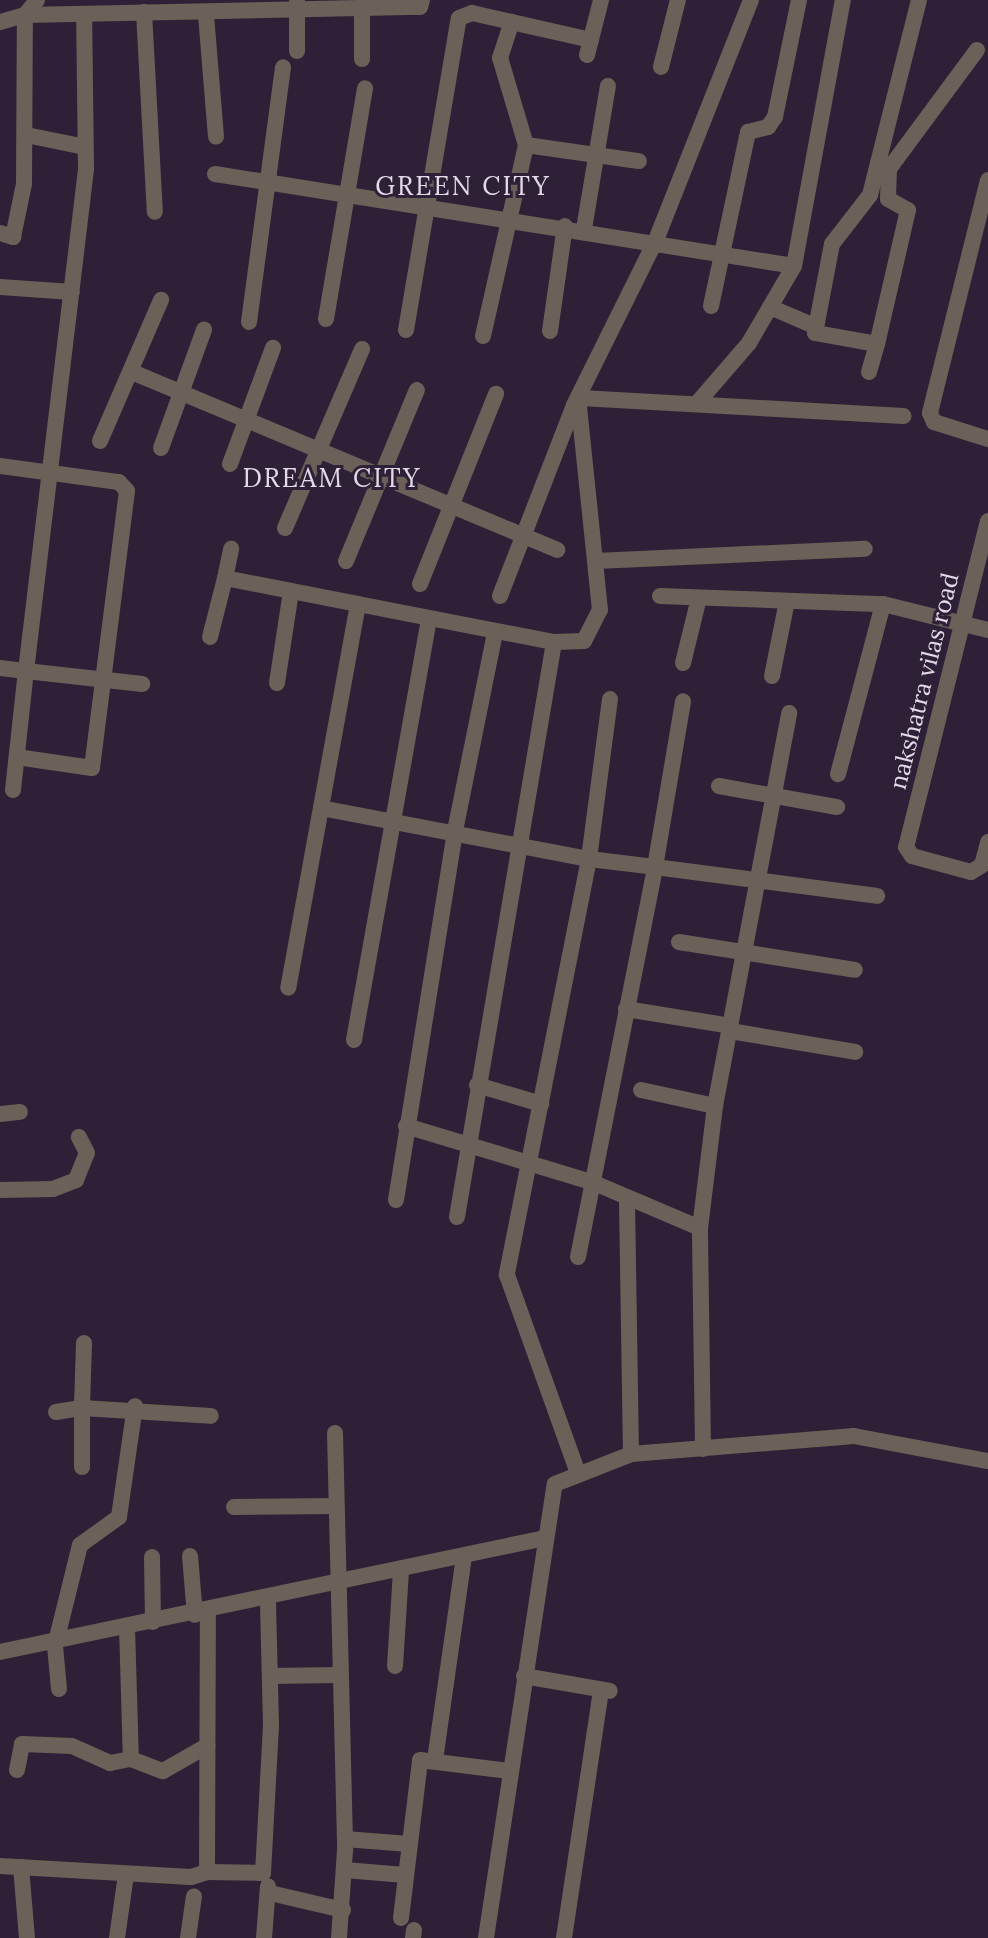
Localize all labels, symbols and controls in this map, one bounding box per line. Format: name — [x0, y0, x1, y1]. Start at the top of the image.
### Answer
district label: GREEN CITY — [375, 170, 551, 202]
district label: DREAM CITY — [242, 462, 422, 494]
street label: nakshatra vilas road — [883, 570, 965, 792]

